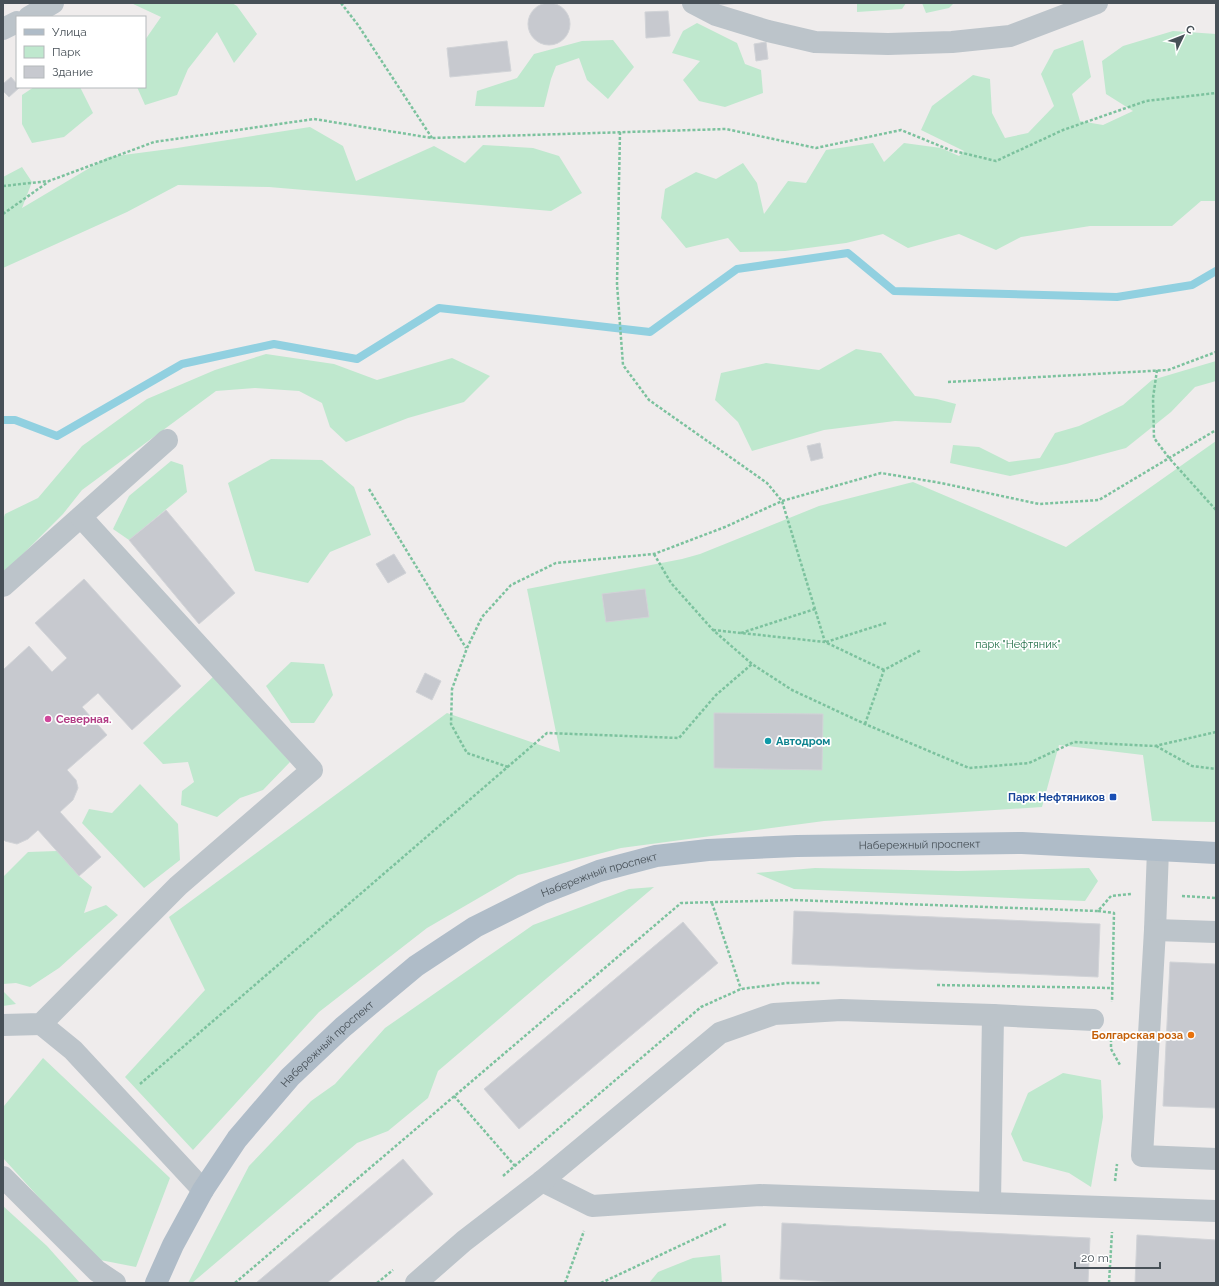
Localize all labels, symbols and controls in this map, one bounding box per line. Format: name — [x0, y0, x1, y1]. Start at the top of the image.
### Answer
legend — [16, 16, 146, 88]
north arrow — [1163, 16, 1203, 56]
text: С — [1183, 22, 1198, 37]
text: Улица — [52, 25, 87, 39]
text: Парк — [52, 45, 81, 59]
text: Здание — [52, 65, 93, 79]
park label: парк "Нефтяник" — [975, 638, 1061, 651]
place label: Северная. — [56, 713, 112, 726]
marker: Северная. — [43, 714, 53, 724]
place label: Автодром — [776, 735, 830, 748]
marker: Автодром — [763, 736, 773, 746]
place label: Парк Нефтяников — [1008, 791, 1105, 804]
marker: Парк Нефтяников — [1108, 792, 1118, 802]
street label: Набережный проспект — [859, 837, 981, 852]
street label: Набережный проспект — [539, 849, 659, 900]
street label: Набережный проспект — [278, 997, 377, 1090]
place label: Болгарская роза — [1092, 1029, 1183, 1042]
marker: Болгарская роза — [1186, 1030, 1196, 1040]
scale bar — [1075, 1244, 1160, 1270]
text: 20 m — [1081, 1251, 1109, 1265]

